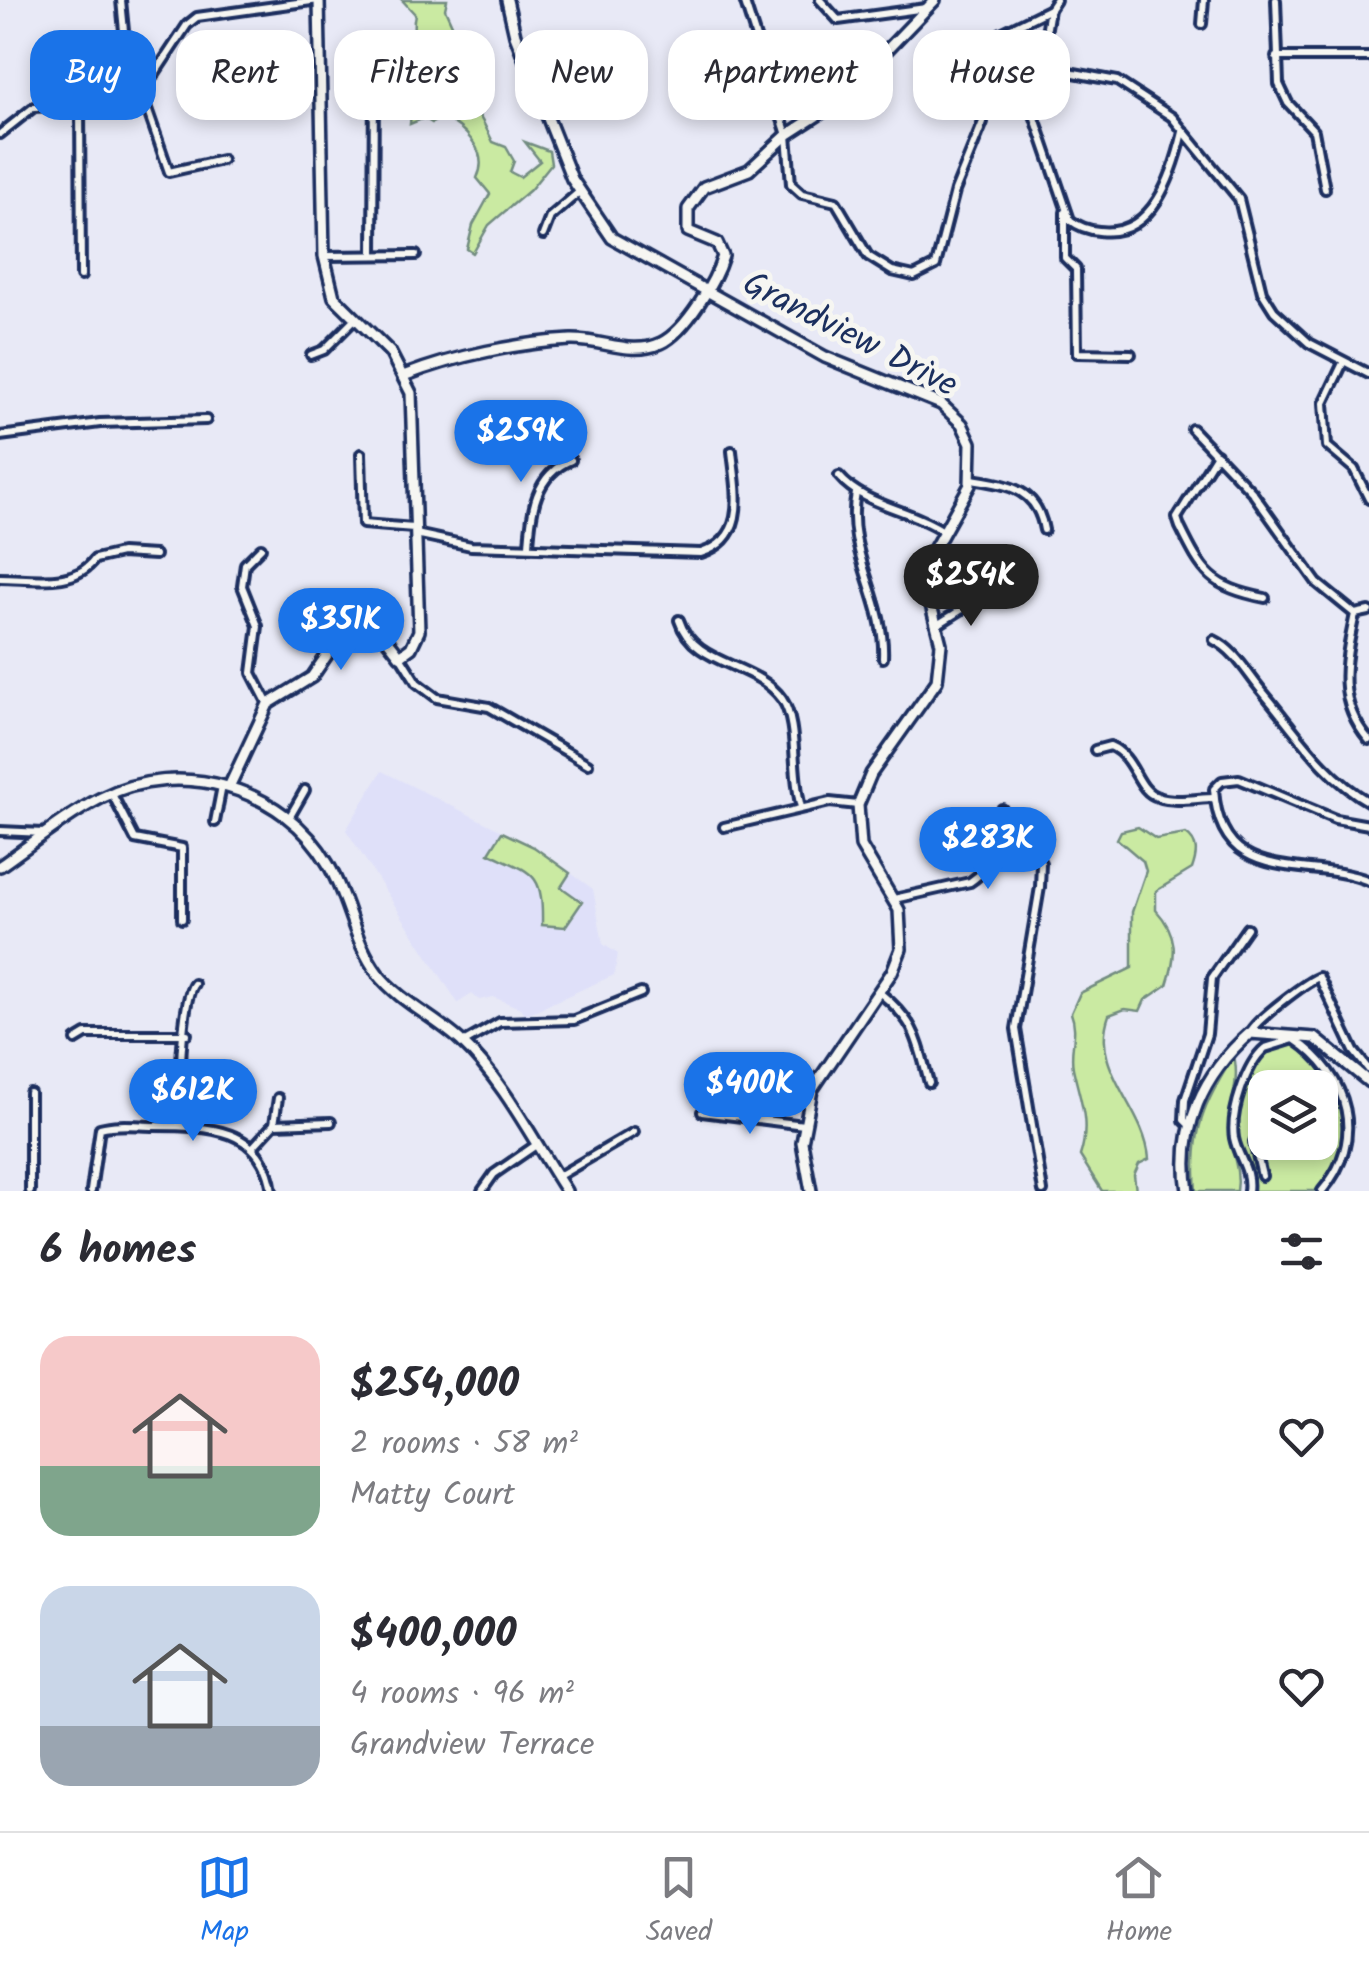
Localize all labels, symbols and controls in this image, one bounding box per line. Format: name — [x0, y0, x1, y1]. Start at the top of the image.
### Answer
chip: Buy — [30, 30, 156, 120]
chip: Rent — [176, 30, 314, 120]
chip: Filters — [334, 30, 495, 120]
chip: New — [515, 30, 648, 120]
chip: Apartment — [668, 30, 893, 120]
chip: House — [913, 30, 1070, 120]
street label: Grandview Drive — [732, 257, 967, 414]
pin: $259K — [451, 400, 591, 485]
text: $259K — [476, 407, 566, 458]
pin: $254K — [901, 544, 1041, 629]
text: $254K — [926, 551, 1016, 602]
pin: $351K — [271, 588, 411, 673]
text: $351K — [300, 595, 382, 646]
pin: $283K — [918, 807, 1058, 892]
text: $283K — [941, 814, 1035, 865]
pin: $400K — [680, 1052, 820, 1137]
pin: $612K — [123, 1059, 263, 1144]
text: $400K — [706, 1059, 794, 1110]
text: $612K — [151, 1066, 235, 1117]
map controls — [1248, 1070, 1338, 1160]
button: layers — [1248, 1070, 1338, 1160]
text: 6 homes — [40, 1218, 196, 1285]
icon: filters — [1274, 1224, 1329, 1279]
text: $254,000 — [350, 1352, 519, 1419]
icon: home — [120, 1376, 240, 1496]
icon: heart — [1274, 1409, 1329, 1464]
text: 2 rooms · 58 m² — [350, 1419, 578, 1470]
text: Matty Court — [350, 1470, 515, 1521]
text: $400,000 — [350, 1602, 517, 1669]
icon: home — [120, 1626, 240, 1746]
icon: heart — [1274, 1659, 1329, 1714]
text: 4 rooms · 96 m² — [350, 1669, 574, 1720]
text: Grandview Terrace — [350, 1720, 594, 1771]
tab: Map — [197, 1850, 252, 1955]
tab: Saved — [646, 1850, 712, 1955]
tab: Home — [1106, 1850, 1172, 1955]

